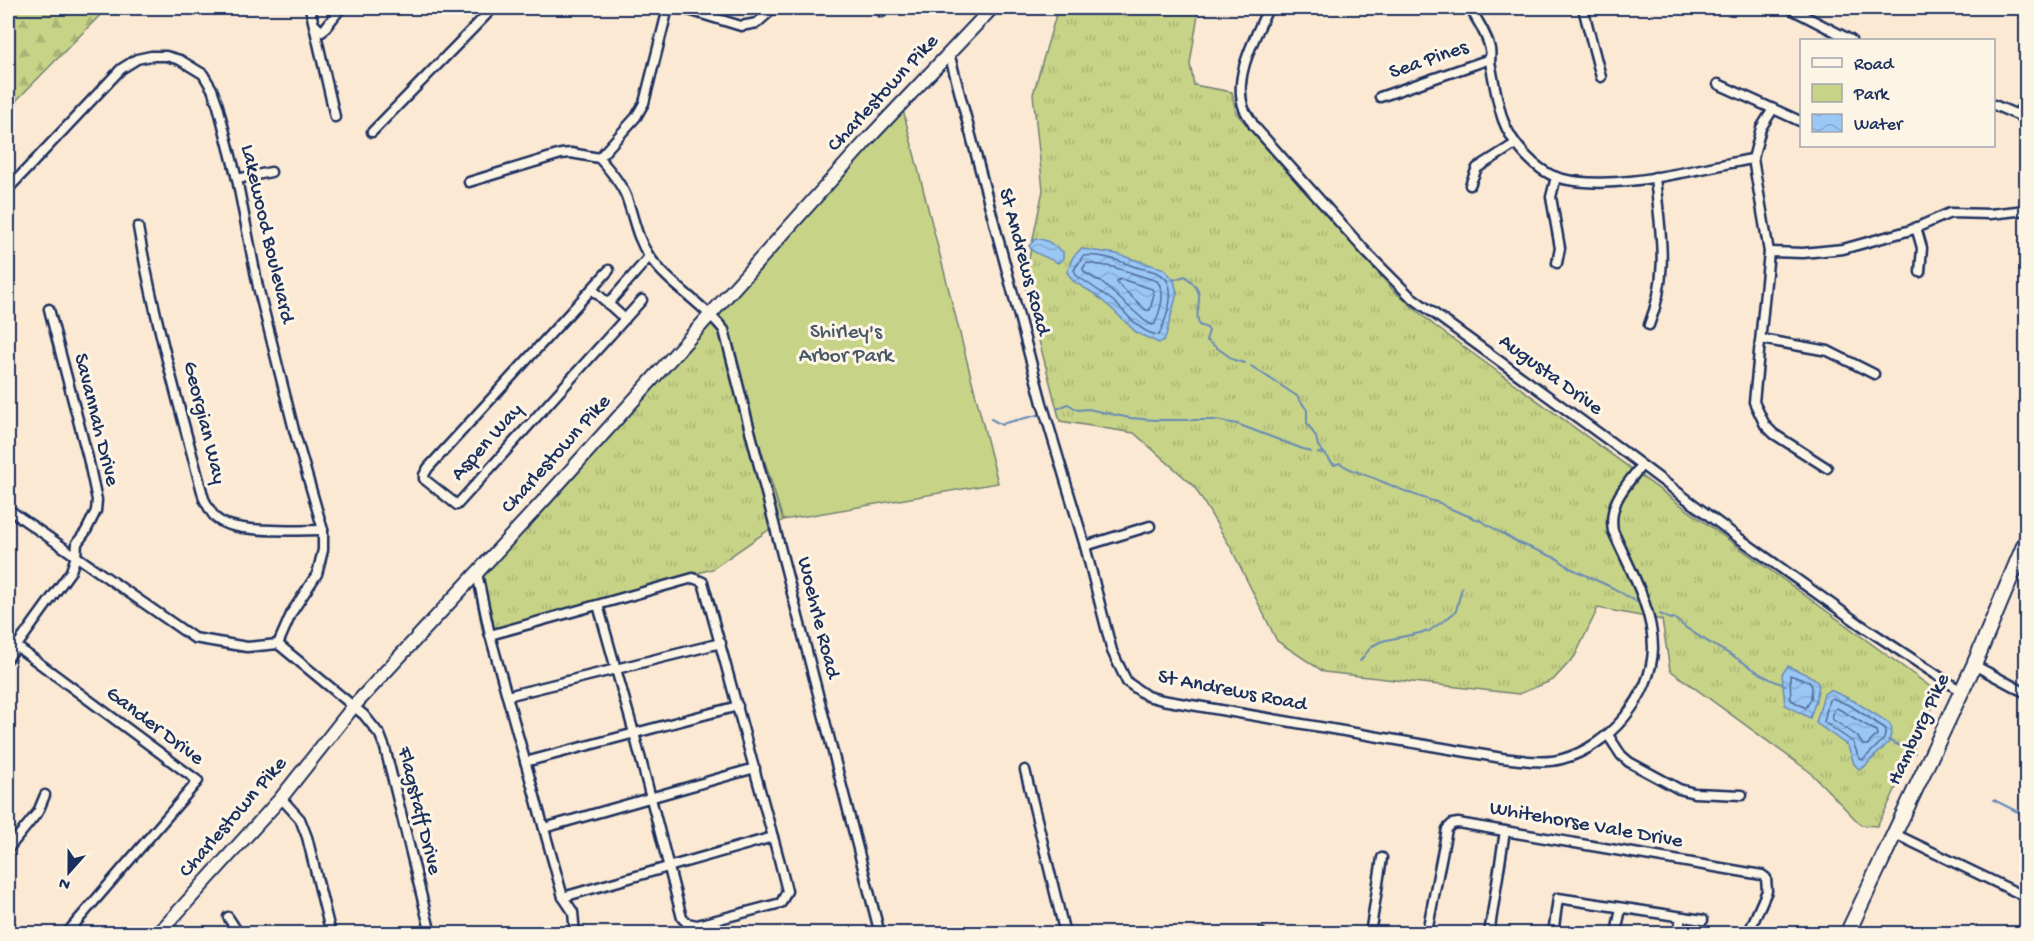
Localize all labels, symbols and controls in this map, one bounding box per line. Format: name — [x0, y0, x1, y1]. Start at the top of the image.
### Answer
street label: Charlestown Pike — [823, 29, 946, 158]
street label: Sea Pines — [1386, 35, 1473, 86]
legend — [1800, 39, 1995, 147]
text: Road — [1854, 55, 1895, 76]
text: Park — [1853, 85, 1890, 106]
text: Water — [1854, 115, 1904, 136]
street label: Lakewood Boulevard — [233, 142, 299, 327]
street label: St Andrews Road — [991, 186, 1055, 340]
park label: Shirley's Arbor Park — [799, 321, 896, 370]
street label: Augusta Drive — [1493, 330, 1608, 423]
street label: Savannah Drive — [66, 351, 124, 490]
street label: Georgian Way — [176, 359, 230, 487]
street label: Charlestown Pike — [497, 389, 618, 520]
street label: Aspen Way — [447, 399, 529, 487]
street label: Woehrle Road — [790, 555, 845, 683]
street label: St Andrews Road — [1155, 665, 1310, 719]
street label: Hamburg Pike — [1883, 669, 1957, 790]
street label: Gander Drive — [100, 682, 209, 773]
street label: Flagstaff Drive — [390, 744, 446, 878]
street label: Charlestown Pike — [175, 752, 294, 884]
street label: Whitehorse Vale Drive — [1487, 797, 1686, 856]
north arrow — [39, 842, 99, 902]
text: N — [56, 872, 73, 893]

